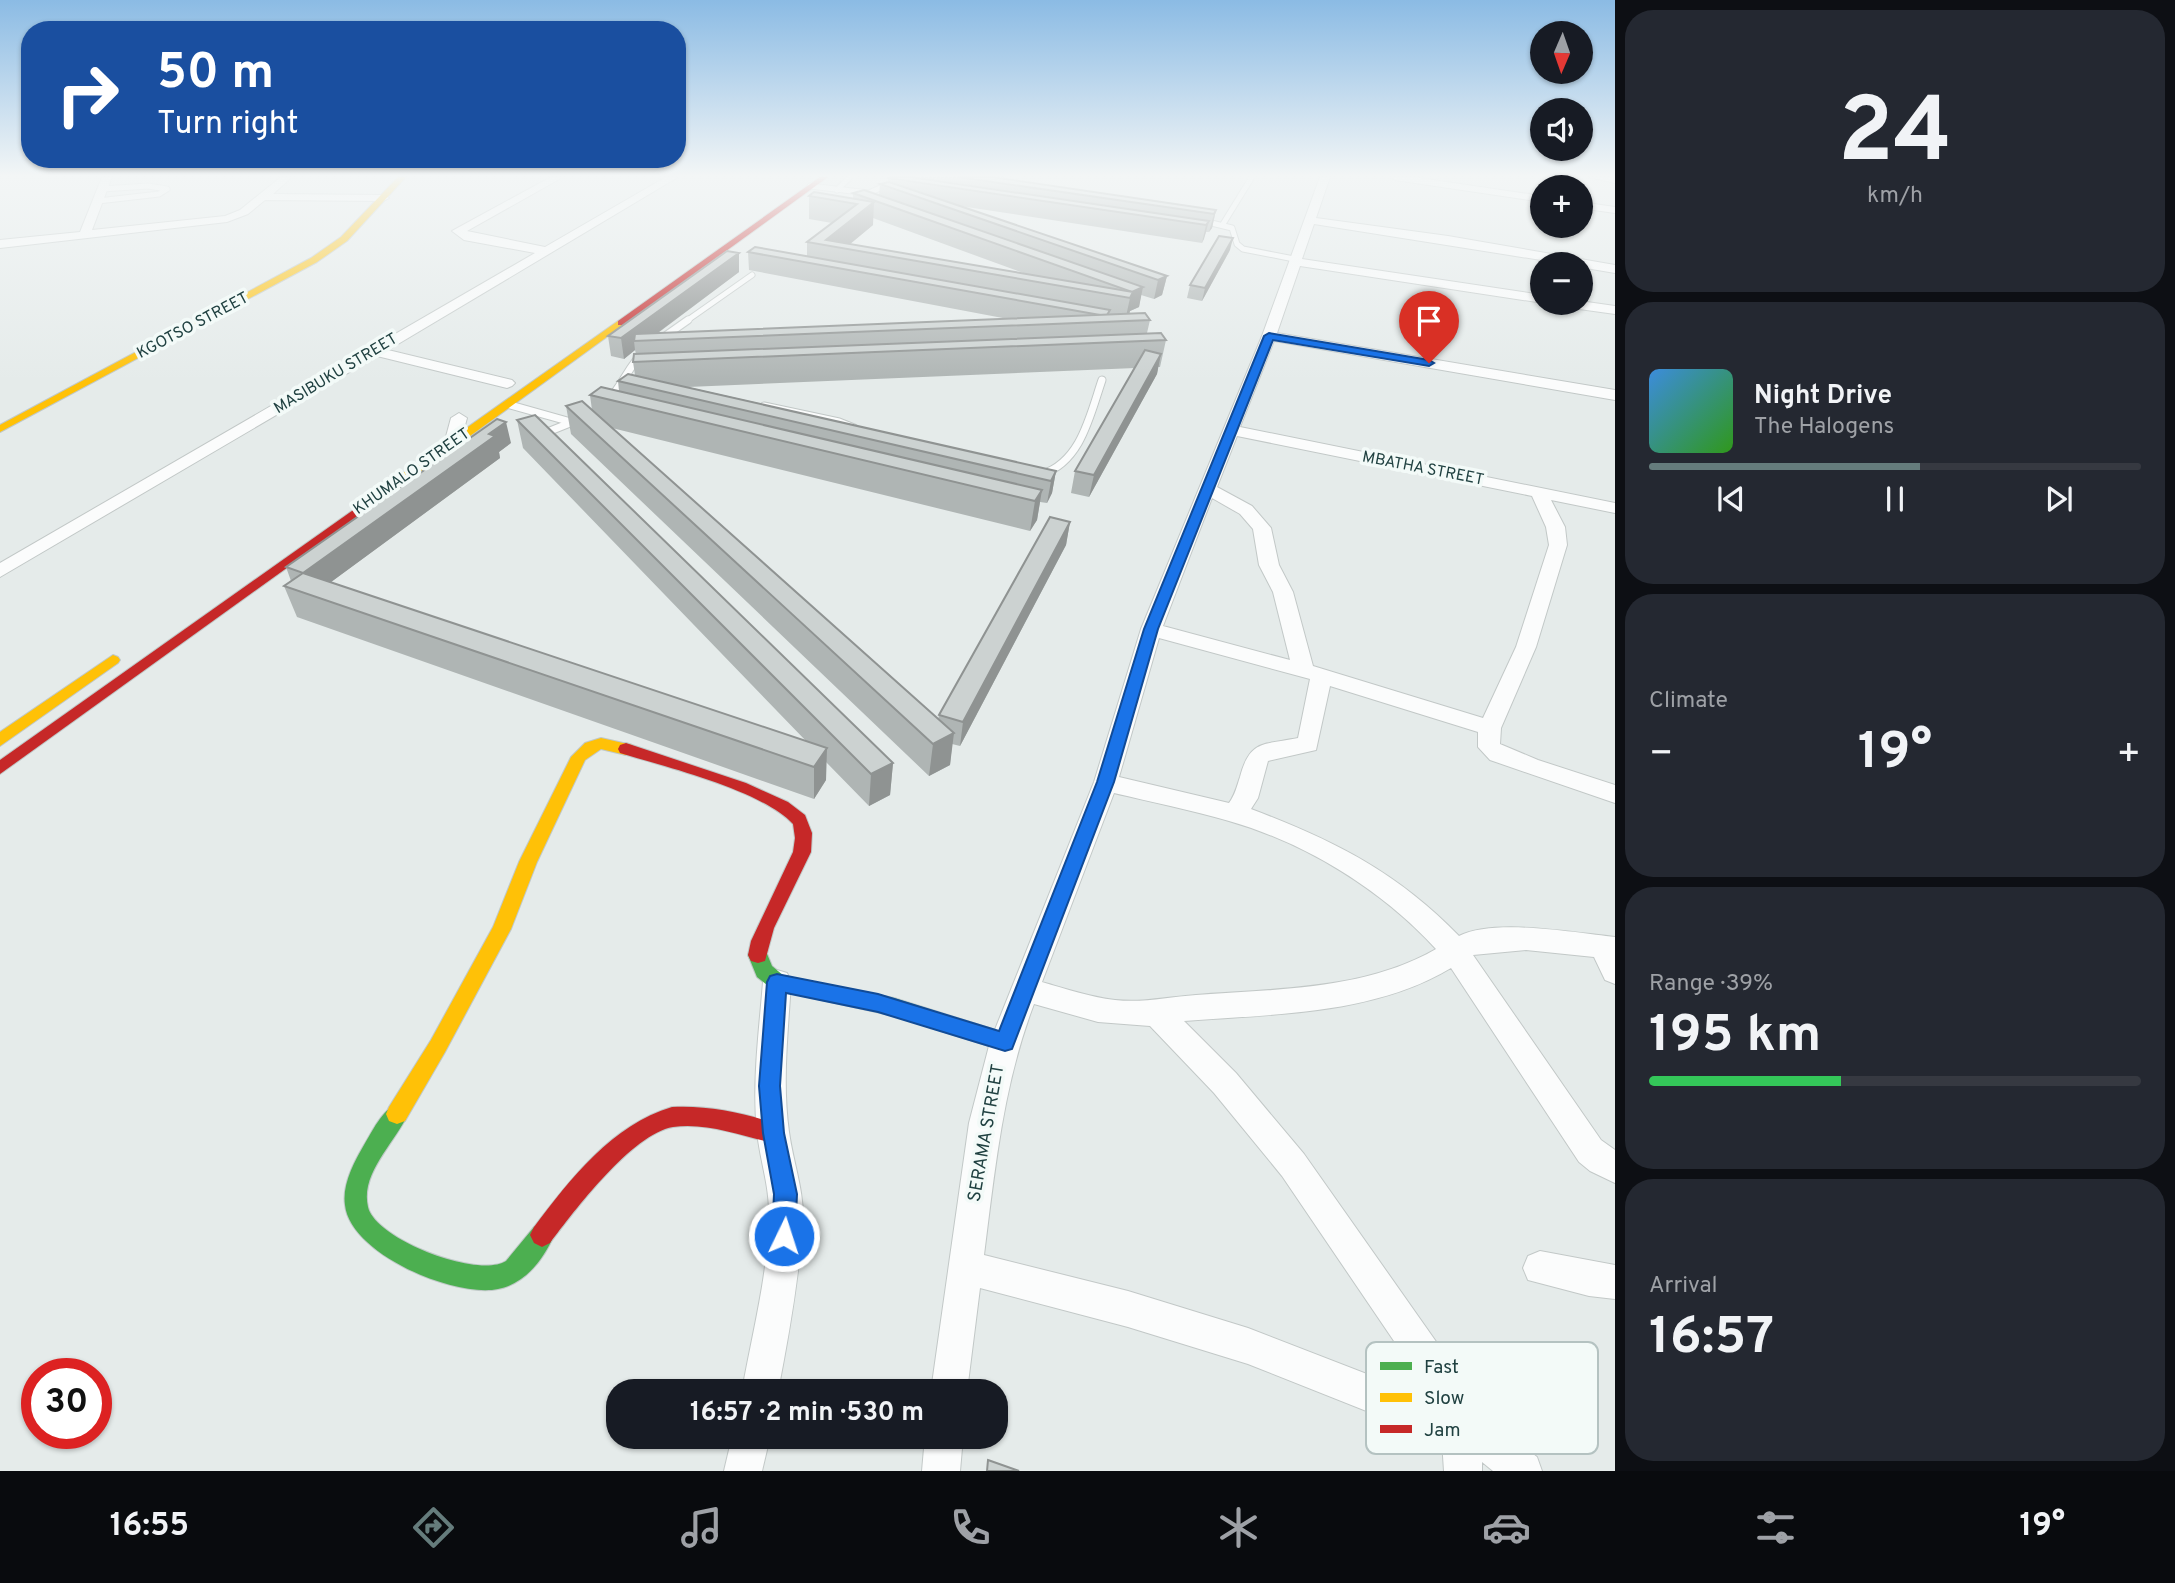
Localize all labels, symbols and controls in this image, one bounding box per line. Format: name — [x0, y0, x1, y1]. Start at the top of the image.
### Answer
north arrow — [1530, 21, 1592, 84]
map controls — [1530, 21, 1593, 315]
text: 50 m — [157, 44, 274, 106]
icon: right — [42, 49, 133, 140]
text: 24 — [1838, 79, 1952, 194]
button: sound — [1530, 98, 1593, 161]
text: Turn right — [157, 105, 299, 145]
button: + — [1530, 175, 1593, 238]
text: km/h — [1867, 182, 1923, 211]
button: − — [1530, 252, 1593, 315]
street label: KGOTSO STREET — [134, 288, 252, 364]
pin — [1399, 291, 1459, 363]
icon: arrive — [1410, 302, 1448, 340]
street label: MASIBUKU STREET — [270, 329, 402, 419]
text: Night Drive — [1754, 380, 1892, 413]
text: The Halogens — [1754, 413, 1894, 442]
street label: KHUMALO STREET — [350, 424, 474, 520]
street label: MBATHA STREET — [1360, 447, 1486, 491]
icon: previous — [1712, 480, 1750, 518]
icon: pause — [1876, 480, 1914, 518]
icon: next — [2040, 480, 2078, 518]
text: Climate — [1649, 687, 1728, 716]
text: 19° — [1858, 721, 1932, 787]
text: − — [1649, 731, 1674, 780]
text: + — [2116, 731, 2141, 780]
text: Range · 39% — [1649, 970, 1773, 999]
text: 195 km — [1649, 1004, 1821, 1070]
street label: SERAMA STREET — [964, 1062, 1010, 1204]
position arrow — [747, 1199, 821, 1273]
text: Arrival — [1649, 1272, 1718, 1301]
text: 16:57 — [1649, 1306, 1774, 1372]
legend — [1366, 1342, 1598, 1454]
text: Fast — [1424, 1356, 1459, 1380]
speed limit sign: 30 — [21, 1358, 112, 1449]
text: Slow — [1424, 1387, 1464, 1411]
text: 16:57 · 2 min · 530 m — [690, 1397, 924, 1430]
text: Jam — [1424, 1419, 1461, 1443]
icon: directions — [409, 1503, 458, 1552]
icon: music — [677, 1503, 726, 1552]
icon: phone — [946, 1503, 995, 1552]
icon: climate — [1214, 1503, 1263, 1552]
icon: car — [1482, 1503, 1531, 1552]
icon: filters — [1751, 1503, 1800, 1552]
text: 16:55 — [110, 1507, 189, 1547]
text: 19° — [2019, 1507, 2065, 1547]

